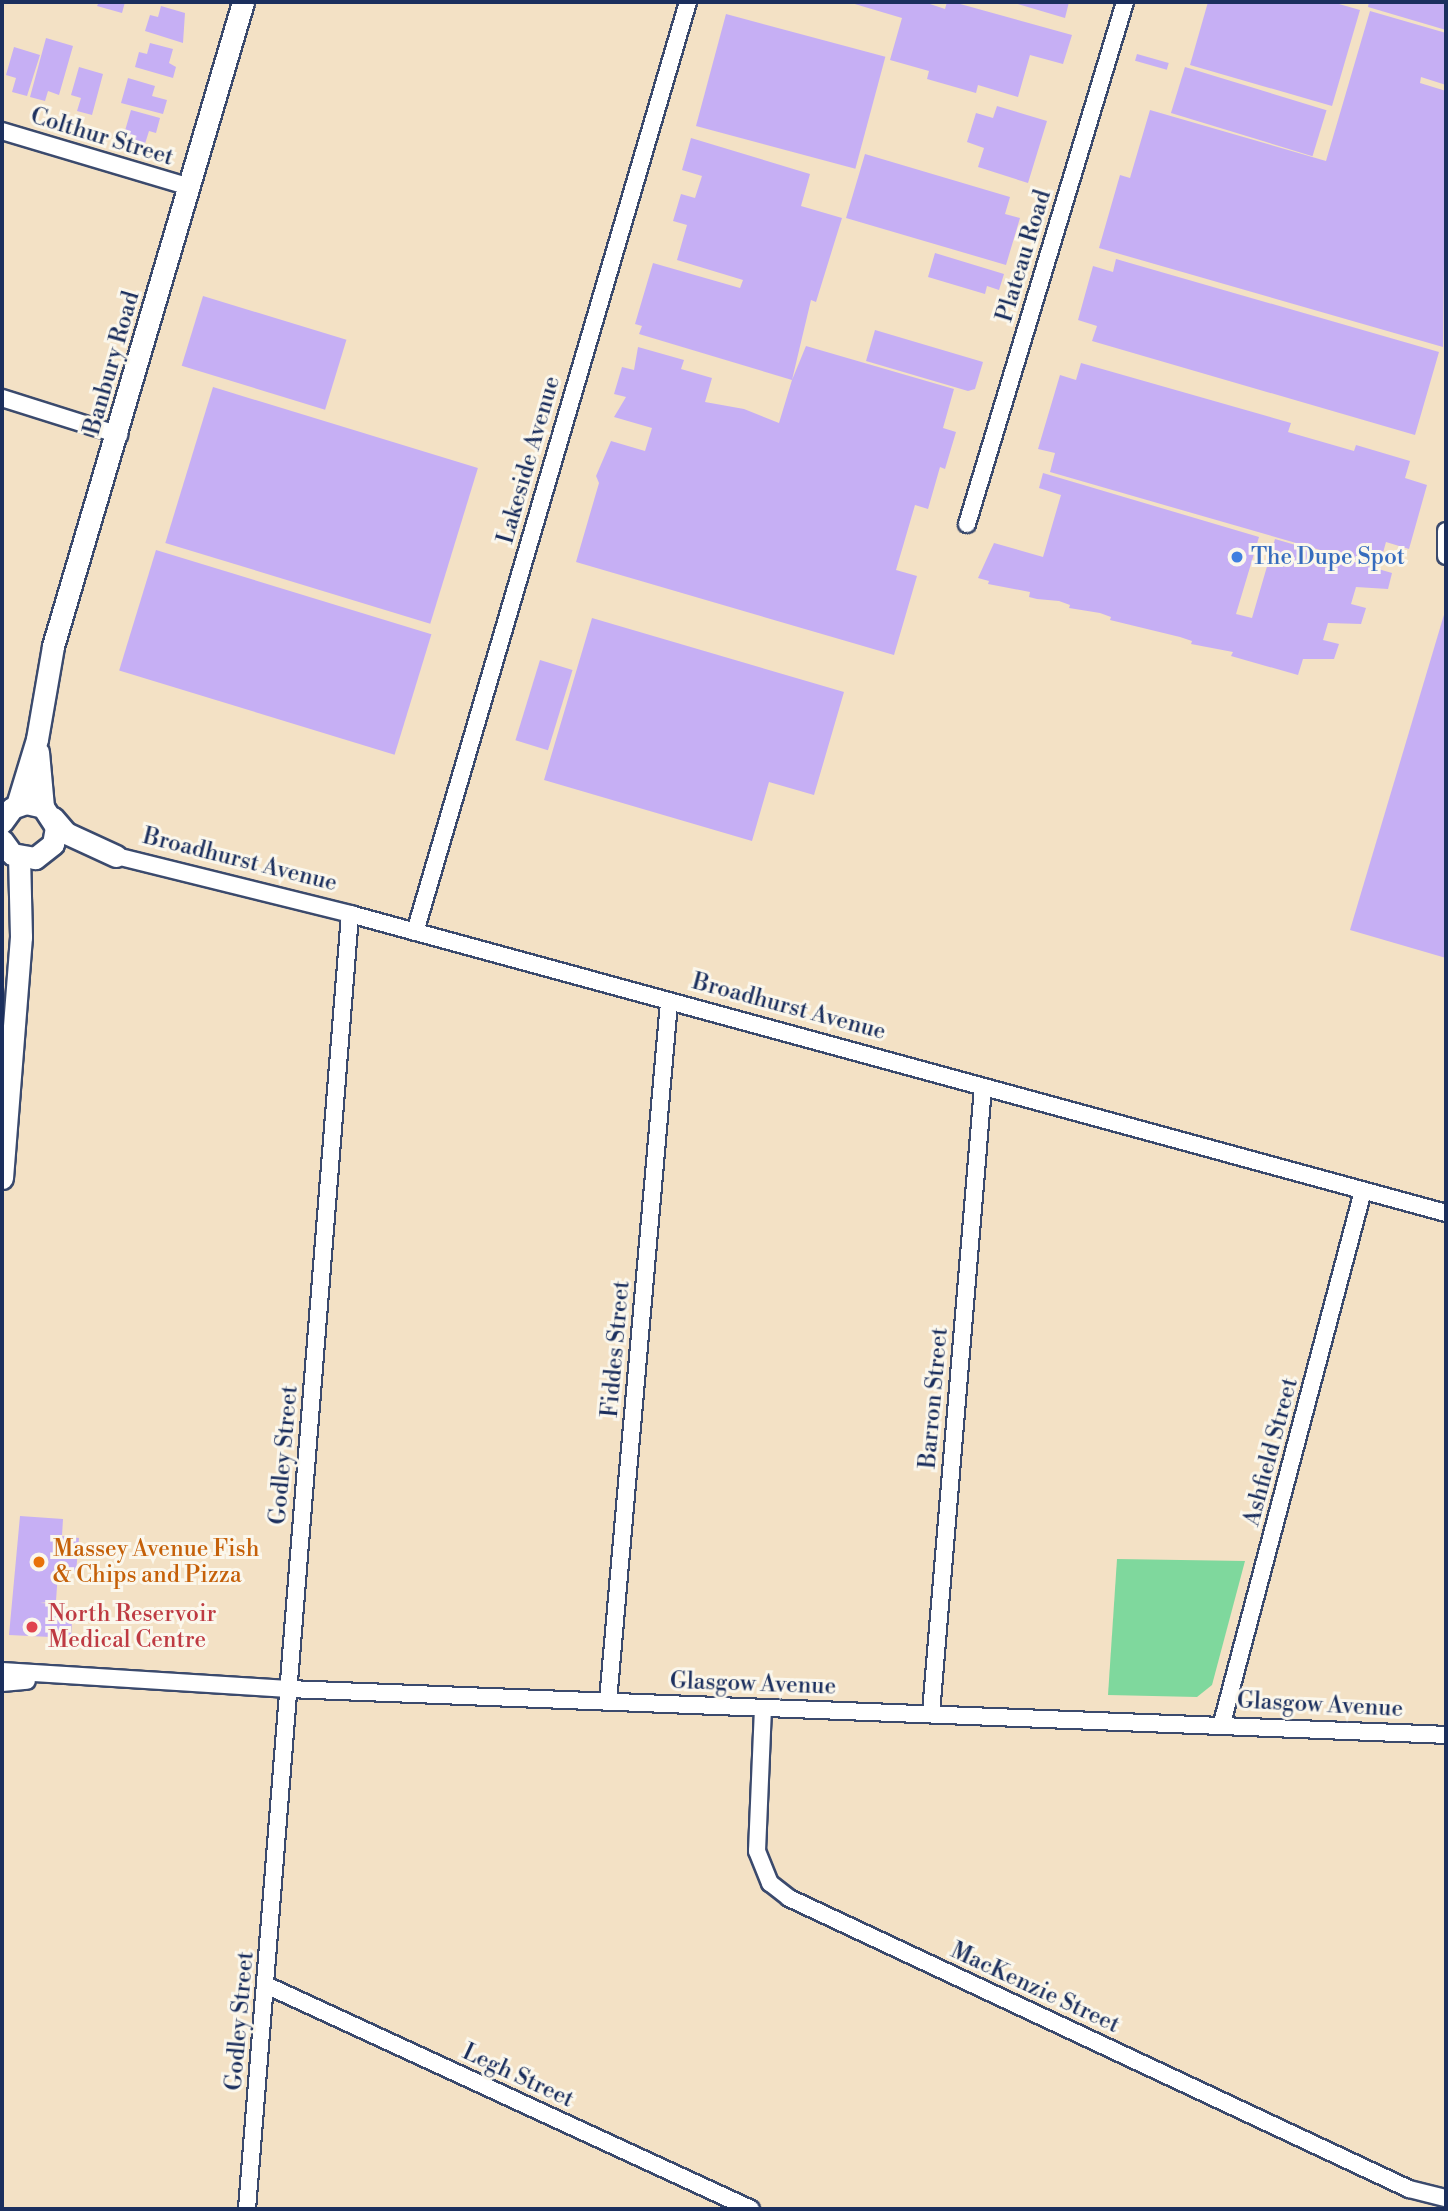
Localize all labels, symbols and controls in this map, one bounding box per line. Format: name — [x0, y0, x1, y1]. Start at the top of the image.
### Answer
street label: Colthur Street — [27, 102, 177, 172]
street label: Plateau Road — [991, 187, 1057, 325]
street label: Banbury Road — [78, 288, 146, 438]
street label: Lakeside Avenue — [492, 373, 566, 547]
place label: The Dupe Spot — [1251, 543, 1405, 571]
marker: The Dupe Spot — [1229, 549, 1245, 565]
street label: Broadhurst Avenue — [140, 823, 340, 897]
street label: Broadhurst Avenue — [689, 968, 889, 1046]
street label: Fiddes Street — [596, 1279, 636, 1419]
street label: Barron Street — [914, 1326, 954, 1470]
street label: Ashfield Street — [1238, 1375, 1304, 1529]
street label: Godley Street — [264, 1384, 304, 1526]
place label: Massey Avenue Fish & Chips and Pizza — [53, 1535, 259, 1589]
marker: Massey Avenue Fish & Chips and Pizza — [31, 1554, 47, 1570]
place label: North Reservoir Medical Centre — [48, 1600, 216, 1654]
marker: North Reservoir Medical Centre — [22, 1617, 42, 1637]
street label: Glasgow Avenue — [669, 1667, 837, 1701]
street label: Glasgow Avenue — [1236, 1687, 1404, 1723]
street label: MacKenzie Street — [946, 1937, 1124, 2039]
street label: Godley Street — [220, 1950, 260, 2092]
street label: Legh Street — [458, 2038, 578, 2114]

